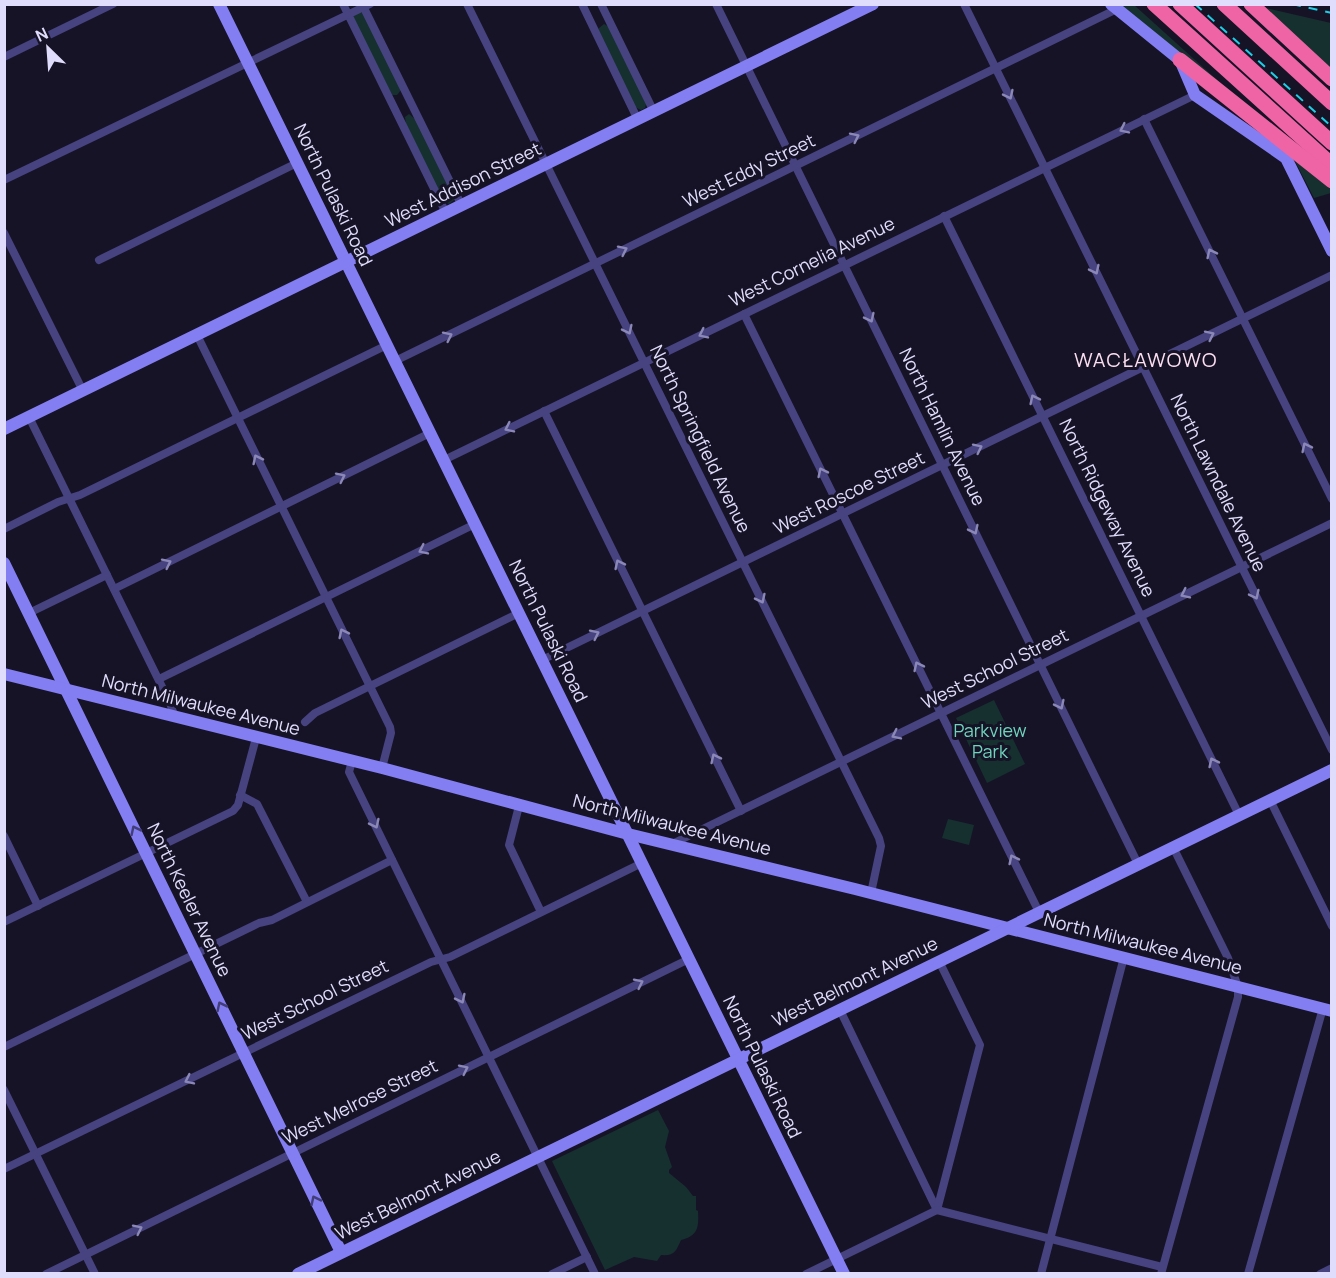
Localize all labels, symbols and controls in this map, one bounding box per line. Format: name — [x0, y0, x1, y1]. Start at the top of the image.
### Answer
north arrow — [18, 18, 78, 78]
text: N — [32, 22, 52, 47]
one-way arrow — [1001, 88, 1013, 99]
street label: North Pulaski Road — [289, 119, 379, 270]
one-way arrow — [1119, 121, 1130, 133]
street label: West Eddy Street — [679, 128, 819, 212]
one-way arrow — [849, 133, 860, 145]
street label: West Addison Street — [381, 136, 545, 232]
street label: West Cornelia Avenue — [725, 211, 898, 312]
one-way arrow — [617, 246, 628, 258]
one-way arrow — [1206, 248, 1218, 259]
one-way arrow — [1088, 263, 1099, 274]
one-way arrow — [862, 311, 874, 322]
one-way arrow — [620, 323, 632, 334]
one-way arrow — [698, 326, 709, 338]
one-way arrow — [441, 331, 452, 343]
one-way arrow — [1203, 331, 1214, 343]
street label: North Springfield Avenue — [645, 341, 757, 536]
street label: North Hamlin Avenue — [894, 344, 992, 510]
district label: WACŁAWOWO — [1074, 346, 1218, 373]
street label: North Lawndale Avenue — [1165, 390, 1272, 575]
one-way arrow — [1030, 394, 1042, 405]
street label: North Ridgeway Avenue — [1054, 414, 1162, 601]
one-way arrow — [504, 421, 515, 433]
one-way arrow — [1301, 442, 1313, 453]
one-way arrow — [971, 444, 982, 455]
street label: West Roscoe Street — [769, 445, 928, 539]
one-way arrow — [253, 454, 265, 465]
one-way arrow — [818, 468, 829, 479]
one-way arrow — [335, 472, 346, 484]
one-way arrow — [967, 524, 979, 535]
one-way arrow — [418, 542, 429, 554]
street label: North Pulaski Road — [504, 555, 594, 706]
one-way arrow — [160, 559, 171, 571]
one-way arrow — [615, 560, 627, 571]
one-way arrow — [1180, 587, 1191, 599]
one-way arrow — [1248, 589, 1260, 600]
one-way arrow — [753, 592, 765, 603]
street label: West School Street — [917, 622, 1072, 714]
one-way arrow — [339, 629, 351, 640]
one-way arrow — [588, 630, 599, 642]
one-way arrow — [913, 661, 925, 672]
street label: North Milwaukee Avenue — [100, 668, 303, 740]
one-way arrow — [1053, 699, 1065, 710]
park label: Parkview Park — [953, 718, 1027, 763]
one-way arrow — [892, 728, 903, 740]
one-way arrow — [710, 754, 722, 765]
one-way arrow — [1209, 758, 1221, 769]
street label: North Milwaukee Avenue — [571, 788, 774, 860]
one-way arrow — [368, 818, 379, 829]
street label: North Keeler Avenue — [142, 819, 238, 981]
one-way arrow — [131, 826, 143, 837]
one-way arrow — [1009, 855, 1021, 866]
street label: North Milwaukee Avenue — [1042, 907, 1245, 979]
street label: West Belmont Avenue — [768, 931, 941, 1032]
street label: West School Street — [237, 953, 392, 1045]
one-way arrow — [633, 979, 644, 991]
street label: North Pulaski Road — [718, 991, 808, 1142]
one-way arrow — [453, 993, 465, 1004]
one-way arrow — [216, 1001, 228, 1012]
street label: West Melrose Street — [278, 1053, 441, 1149]
one-way arrow — [458, 1065, 469, 1077]
one-way arrow — [185, 1072, 196, 1084]
street label: West Belmont Avenue — [331, 1144, 504, 1245]
one-way arrow — [311, 1195, 323, 1206]
one-way arrow — [132, 1225, 143, 1236]

